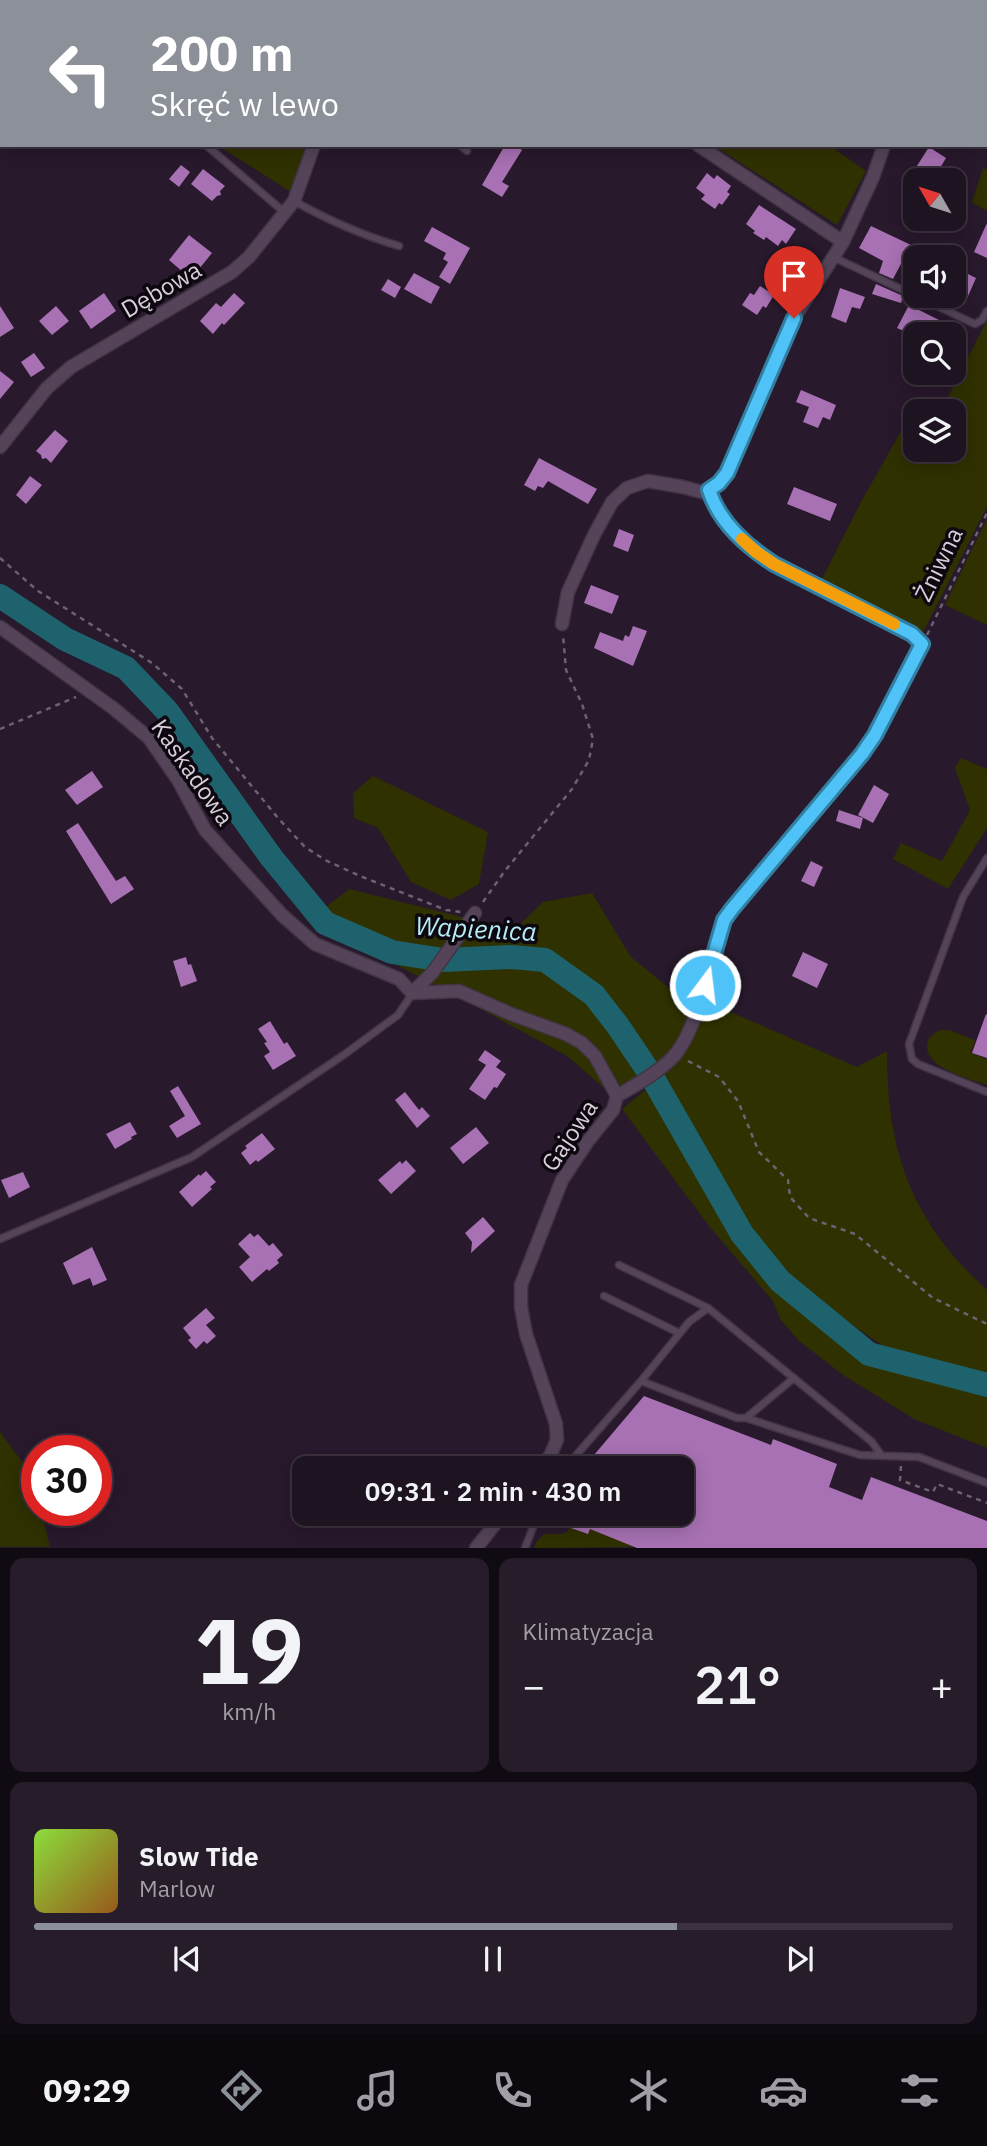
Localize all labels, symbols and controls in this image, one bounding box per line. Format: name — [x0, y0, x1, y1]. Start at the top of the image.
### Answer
text: 200 m — [150, 21, 294, 84]
icon: left — [35, 28, 126, 119]
text: Skręć w lewo — [150, 83, 339, 125]
north arrow — [903, 168, 966, 231]
map controls — [903, 168, 966, 462]
button: sound — [903, 245, 966, 308]
pin — [764, 246, 824, 318]
street label: Dębowa — [115, 253, 207, 325]
icon: arrive — [775, 257, 813, 295]
button: search — [903, 322, 966, 385]
button: layers — [903, 399, 966, 462]
street label: Żniwna — [906, 522, 970, 606]
street label: Kaskadowa — [145, 712, 241, 832]
water label: Wapienica — [414, 908, 538, 948]
position arrow — [668, 948, 742, 1022]
street label: Gajowa — [533, 1093, 605, 1177]
speed limit sign: 30 — [21, 1435, 112, 1526]
text: 09:31 · 2 min · 430 m — [365, 1474, 621, 1508]
text: 19 — [195, 1591, 304, 1709]
text: Klimatyzacja — [523, 1616, 654, 1646]
text: 21° — [694, 1651, 781, 1718]
text: − — [523, 1661, 545, 1710]
text: + — [930, 1661, 953, 1710]
text: km/h — [222, 1696, 276, 1726]
text: Slow Tide — [139, 1839, 259, 1873]
text: Marlow — [139, 1873, 215, 1903]
icon: previous — [168, 1940, 206, 1978]
icon: pause — [474, 1940, 512, 1978]
icon: next — [781, 1940, 819, 1978]
icon: directions — [217, 2066, 266, 2115]
icon: music — [353, 2066, 402, 2115]
icon: phone — [488, 2066, 537, 2115]
icon: climate — [624, 2066, 673, 2115]
icon: car — [759, 2066, 808, 2115]
icon: filters — [895, 2066, 944, 2115]
text: 09:29 — [43, 2069, 131, 2111]

